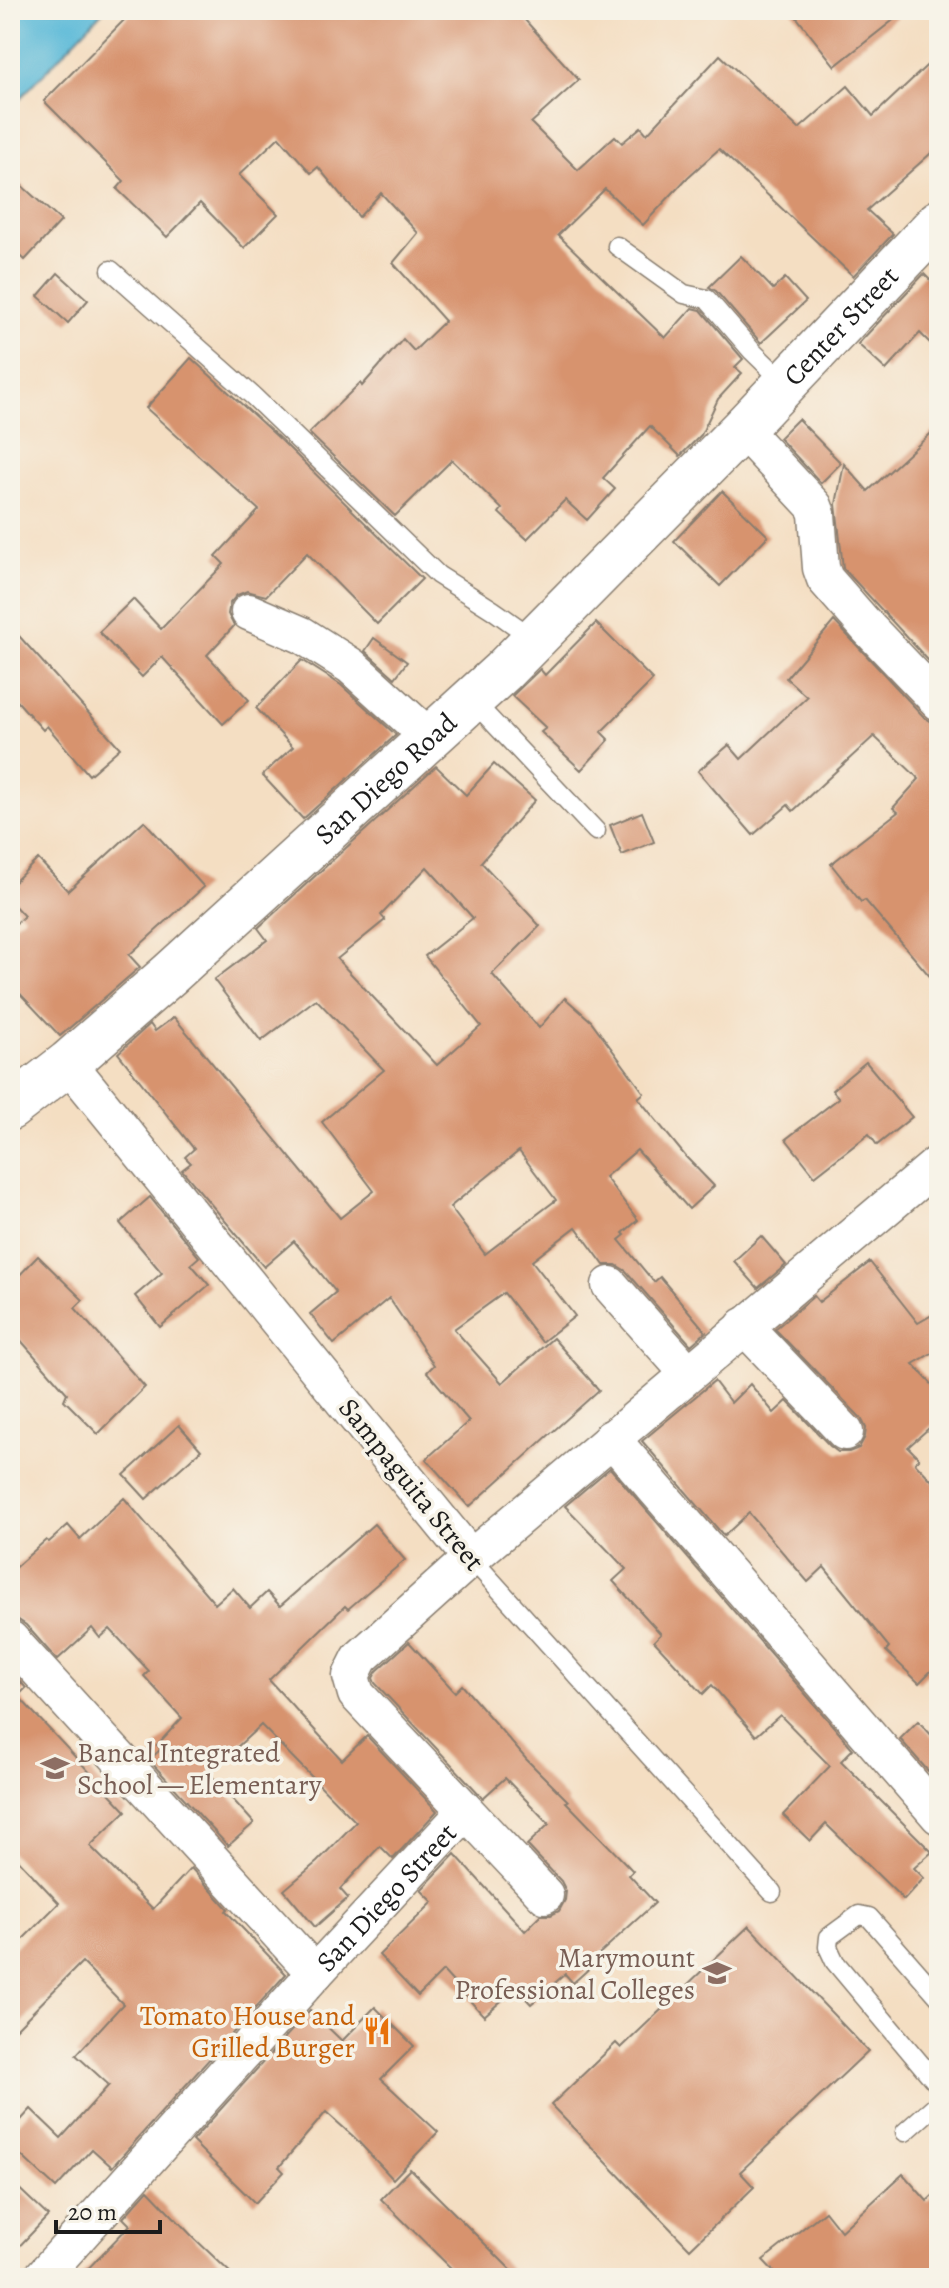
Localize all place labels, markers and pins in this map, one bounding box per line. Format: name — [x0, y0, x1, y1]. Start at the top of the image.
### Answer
place label: Bancal Integrated School — Elementary — [77, 1734, 322, 1804]
school or university icon: Bancal Integrated School — Elementary — [40, 1753, 70, 1783]
place label: Marymount Professional Colleges — [454, 1939, 695, 2009]
school or university icon: Marymount Professional Colleges — [702, 1958, 732, 1988]
place label: Tomato House and Grilled Burger — [140, 1997, 356, 2067]
restaurant icon: Tomato House and Grilled Burger — [362, 2016, 392, 2046]

